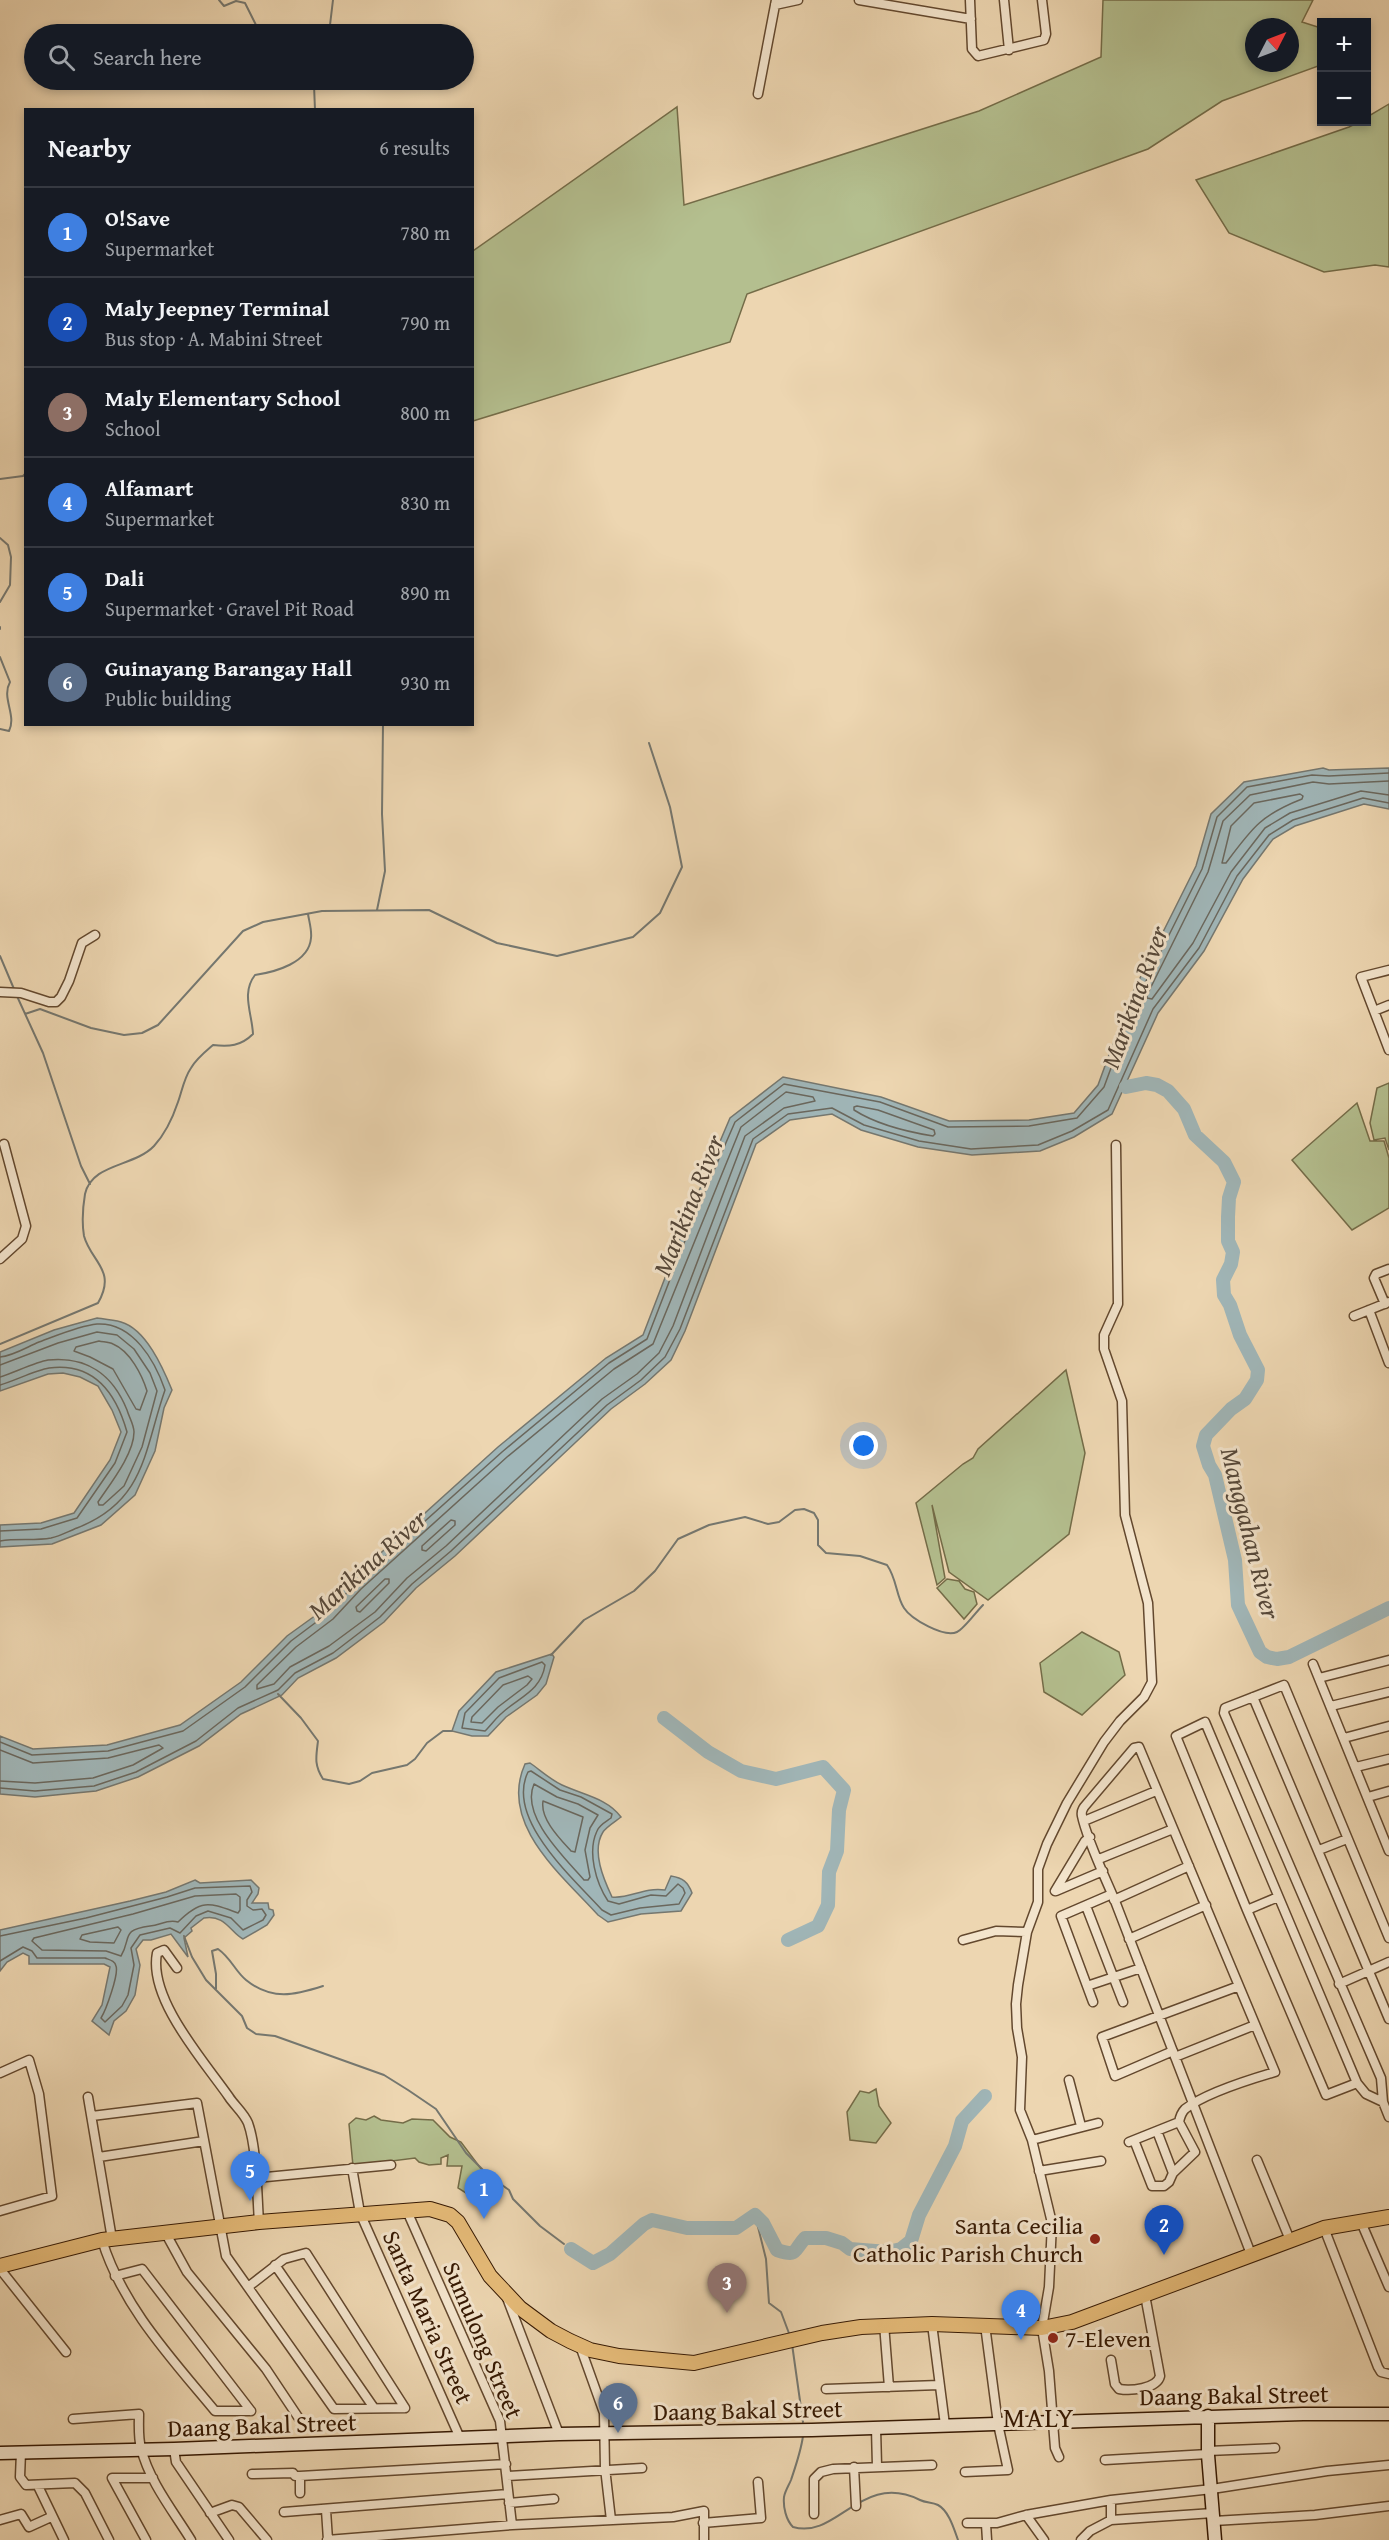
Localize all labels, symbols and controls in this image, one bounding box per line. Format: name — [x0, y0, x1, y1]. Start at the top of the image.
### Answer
north arrow — [1245, 18, 1299, 72]
map controls — [1317, 18, 1371, 126]
button: + — [1317, 18, 1371, 72]
search box — [24, 24, 474, 90]
icon: search — [45, 41, 78, 74]
text: Search here — [93, 41, 202, 73]
button: − — [1317, 72, 1371, 126]
text: Nearby — [48, 128, 131, 167]
text: 6 results — [379, 133, 450, 162]
text: O!Save — [105, 202, 170, 234]
text: 1 — [62, 218, 73, 247]
text: 780 m — [400, 218, 450, 247]
text: Supermarket — [105, 234, 214, 263]
text: Maly Jeepney Terminal — [105, 292, 330, 324]
text: 2 — [62, 308, 73, 337]
text: 790 m — [400, 308, 450, 337]
text: Bus stop · A. Mabini Street — [105, 324, 323, 353]
text: Maly Elementary School — [105, 382, 341, 414]
text: 3 — [62, 398, 73, 427]
text: 800 m — [400, 398, 450, 427]
text: School — [105, 414, 161, 443]
text: Alfamart — [105, 472, 193, 504]
text: 4 — [62, 488, 73, 517]
text: 830 m — [400, 488, 450, 517]
text: Supermarket — [105, 504, 214, 533]
text: Dali — [105, 562, 144, 594]
text: 5 — [62, 578, 73, 607]
text: 890 m — [400, 578, 450, 607]
text: Supermarket · Gravel Pit Road — [105, 594, 354, 623]
text: Guinayang Barangay Hall — [105, 652, 352, 684]
text: 6 — [62, 668, 73, 697]
text: 930 m — [400, 668, 450, 697]
text: Public building — [105, 684, 231, 713]
water label: Marikina River — [1090, 919, 1178, 1074]
water label: Marikina River — [642, 1127, 735, 1281]
your location — [849, 1431, 878, 1460]
water label: Manggahan River — [1211, 1443, 1292, 1624]
water label: Marikina River — [299, 1499, 436, 1628]
pin: 5 — [230, 2152, 270, 2201]
pin: 1 — [464, 2170, 504, 2219]
pin: 2 — [1144, 2206, 1184, 2255]
place label: Santa Cecilia Catholic Parish Church — [853, 2208, 1084, 2271]
street label: Santa Maria Street — [374, 2225, 482, 2410]
marker: Santa Cecilia Catholic Parish Church — [1088, 2232, 1102, 2246]
street label: Sumulong Street — [434, 2256, 532, 2425]
pin: 3 — [708, 2264, 746, 2313]
pin: 4 — [1002, 2290, 1040, 2340]
place label: 7-Eleven — [1065, 2321, 1152, 2356]
marker: 7-Eleven — [1046, 2331, 1060, 2345]
street label: Daang Bakal Street — [1139, 2376, 1329, 2414]
pin: 6 — [598, 2384, 638, 2433]
street label: Daang Bakal Street — [653, 2391, 843, 2429]
district label: MALY — [1003, 2397, 1075, 2437]
street label: Daang Bakal Street — [167, 2404, 358, 2446]

